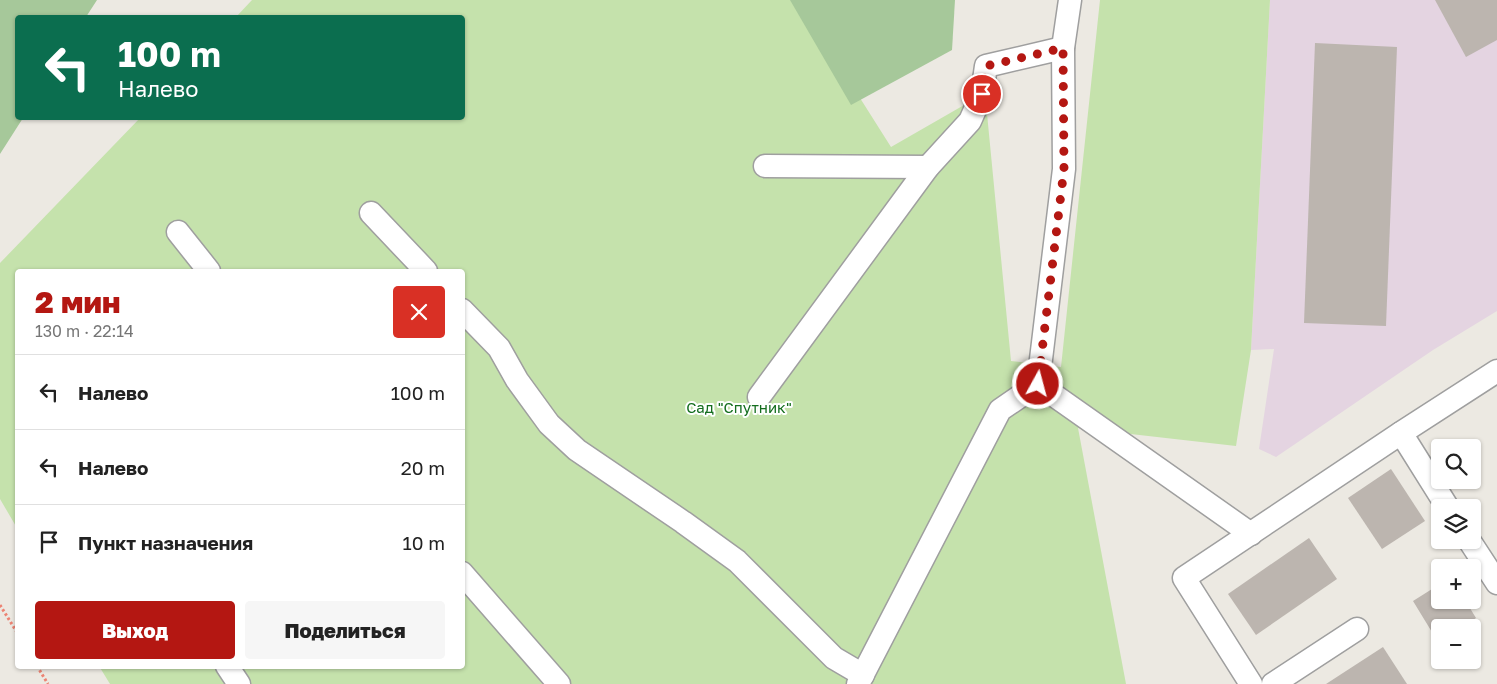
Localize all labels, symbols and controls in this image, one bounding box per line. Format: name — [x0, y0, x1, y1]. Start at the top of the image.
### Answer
text: 100 m — [118, 33, 221, 75]
icon: left — [35, 35, 100, 100]
pin — [961, 73, 1003, 115]
text: Налево — [118, 75, 198, 102]
icon: arrive — [968, 80, 996, 108]
text: 2 мин — [35, 284, 120, 320]
button: close — [393, 286, 445, 338]
text: 130 m · 22:14 — [35, 321, 134, 341]
position arrow — [1011, 357, 1063, 409]
icon: left — [35, 378, 63, 406]
text: Налево — [78, 381, 148, 404]
text: 100 m — [391, 381, 445, 404]
park label: Сад "Спутник" — [686, 398, 792, 416]
map controls — [1431, 439, 1481, 669]
button: search — [1431, 439, 1481, 489]
icon: left — [35, 453, 63, 481]
text: Налево — [78, 456, 148, 479]
text: 20 m — [401, 456, 445, 479]
button: layers — [1431, 499, 1481, 549]
icon: arrive — [35, 528, 63, 556]
text: Пункт назначения — [78, 531, 253, 554]
text: 10 m — [402, 531, 445, 554]
button: + — [1431, 559, 1481, 609]
button: Выход — [35, 601, 235, 659]
button: Поделиться — [245, 601, 445, 659]
button: − — [1431, 619, 1481, 669]

